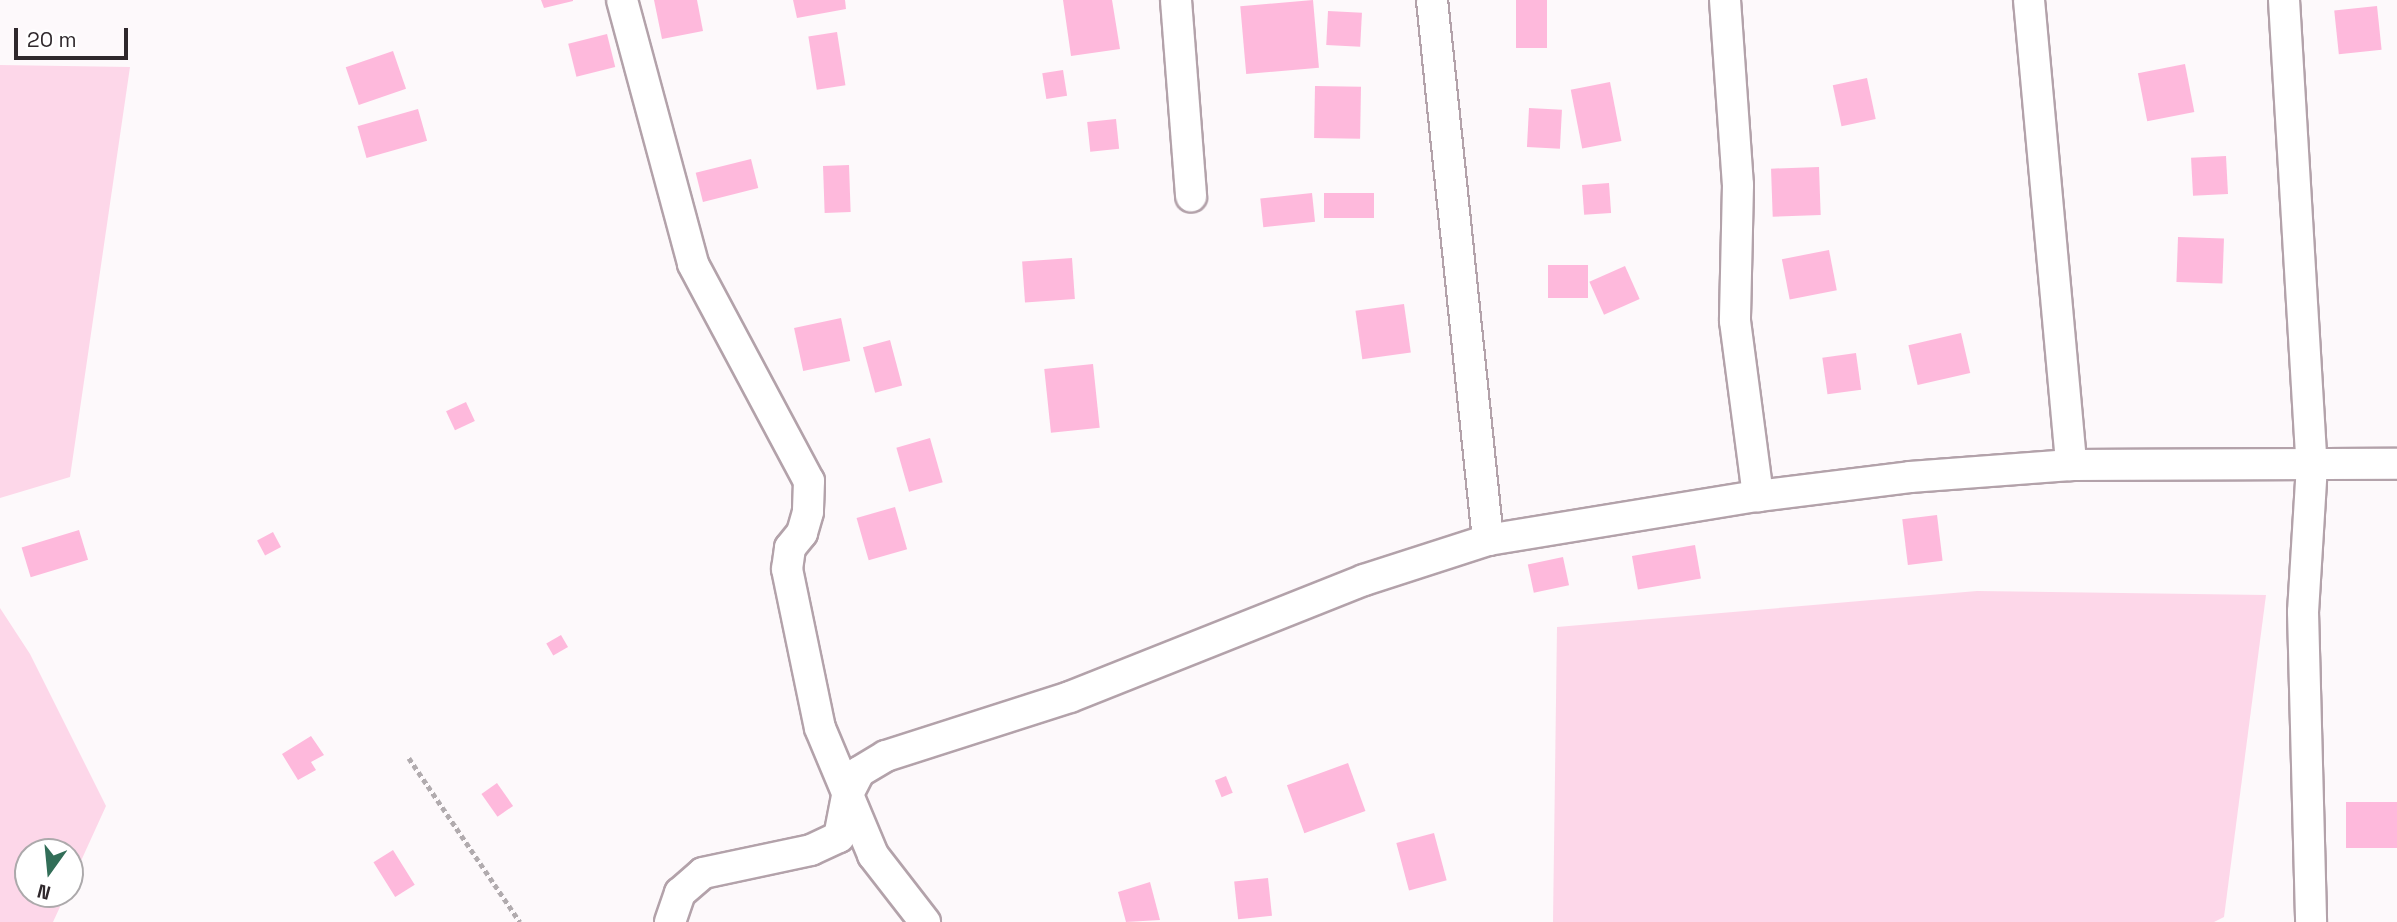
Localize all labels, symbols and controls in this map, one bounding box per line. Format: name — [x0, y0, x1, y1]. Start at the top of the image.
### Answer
scale bar — [18, 14, 131, 58]
text: 20 m — [27, 26, 77, 53]
north arrow — [14, 838, 84, 908]
text: N — [35, 878, 53, 906]

